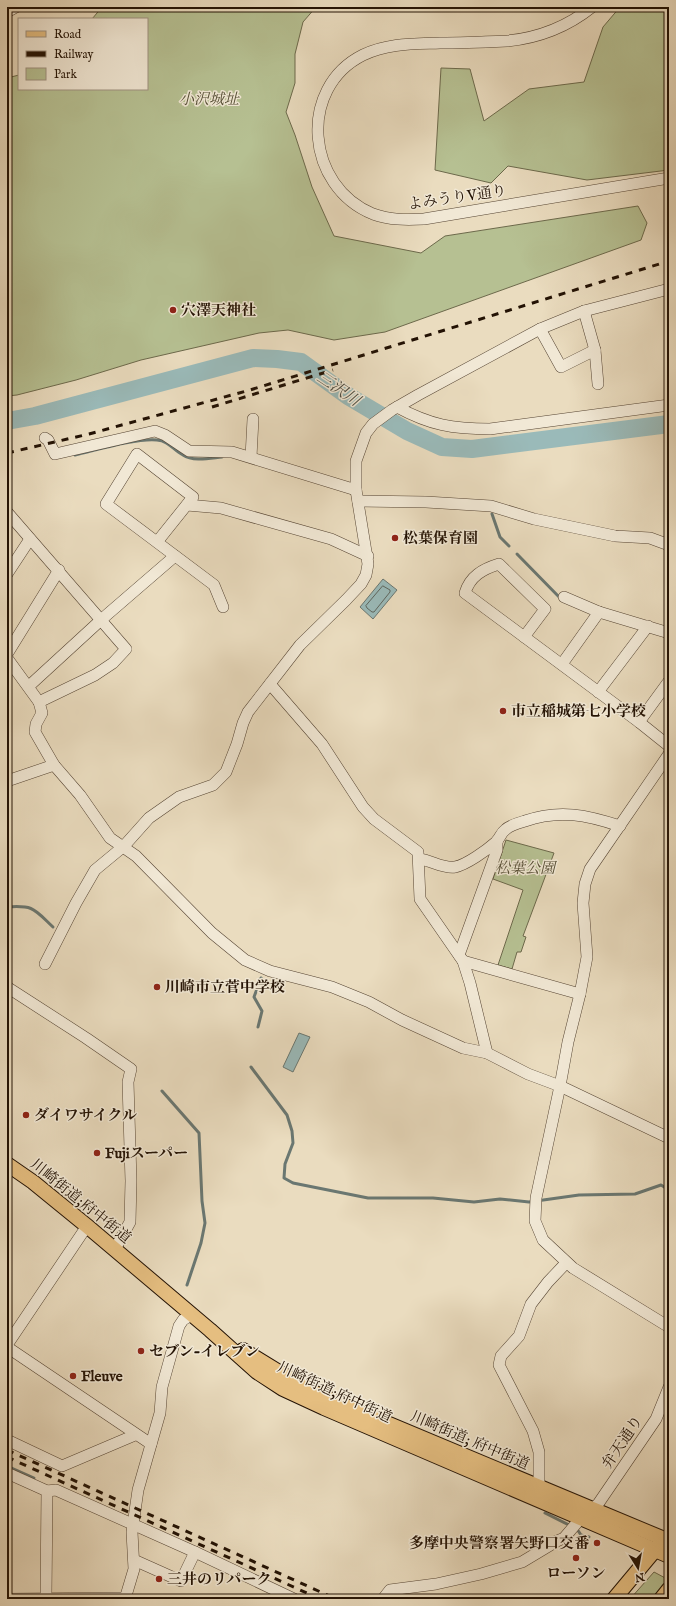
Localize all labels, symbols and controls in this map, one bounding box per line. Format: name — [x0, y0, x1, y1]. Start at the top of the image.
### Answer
legend — [18, 18, 148, 90]
text: Road — [54, 27, 82, 42]
text: Railway — [54, 47, 93, 62]
text: Park — [54, 67, 77, 82]
park label: 小沢城址 — [179, 90, 240, 109]
street label: よみうりV通り — [406, 181, 508, 214]
place label: 穴澤天神社 — [181, 301, 256, 320]
marker: 穴澤天神社 — [168, 305, 178, 315]
water label: 三沢川 — [312, 368, 365, 412]
place label: 松葉保育園 — [403, 529, 478, 548]
marker: 松葉保育園 — [390, 533, 400, 543]
place label: 市立稲城第七小学校 — [511, 702, 646, 721]
marker: 市立稲城第七小学校 — [498, 706, 508, 716]
park label: 松葉公園 — [495, 859, 558, 878]
place label: 川崎市立菅中学校 — [165, 978, 285, 997]
marker: 川崎市立菅中学校 — [152, 982, 162, 992]
place label: ダイワサイクル — [34, 1106, 137, 1125]
marker: ダイワサイクル — [21, 1110, 31, 1120]
place label: Fujiスーパー — [105, 1144, 188, 1163]
marker: Fujiスーパー — [92, 1148, 102, 1158]
street label: 川崎街道;府中街道 — [26, 1155, 135, 1248]
place label: セブン-イレブン — [149, 1342, 260, 1361]
marker: セブン-イレブン — [136, 1346, 146, 1356]
street label: 川崎街道;府中街道 — [274, 1358, 395, 1427]
place label: Fleuve — [81, 1367, 123, 1386]
marker: Fleuve — [68, 1371, 78, 1381]
street label: 川崎街道; 府中街道 — [407, 1407, 532, 1474]
street label: 弁天通り — [598, 1412, 647, 1472]
place label: 多摩中央警察署矢野口交番 — [409, 1534, 590, 1553]
marker: 多摩中央警察署矢野口交番 — [592, 1538, 602, 1548]
north arrow — [618, 1548, 658, 1588]
marker: ローソン — [571, 1553, 581, 1563]
place label: ローソン — [546, 1564, 606, 1583]
text: N — [633, 1569, 647, 1585]
place label: 三井のリパーク — [167, 1570, 272, 1589]
marker: 三井のリパーク — [154, 1574, 164, 1584]

